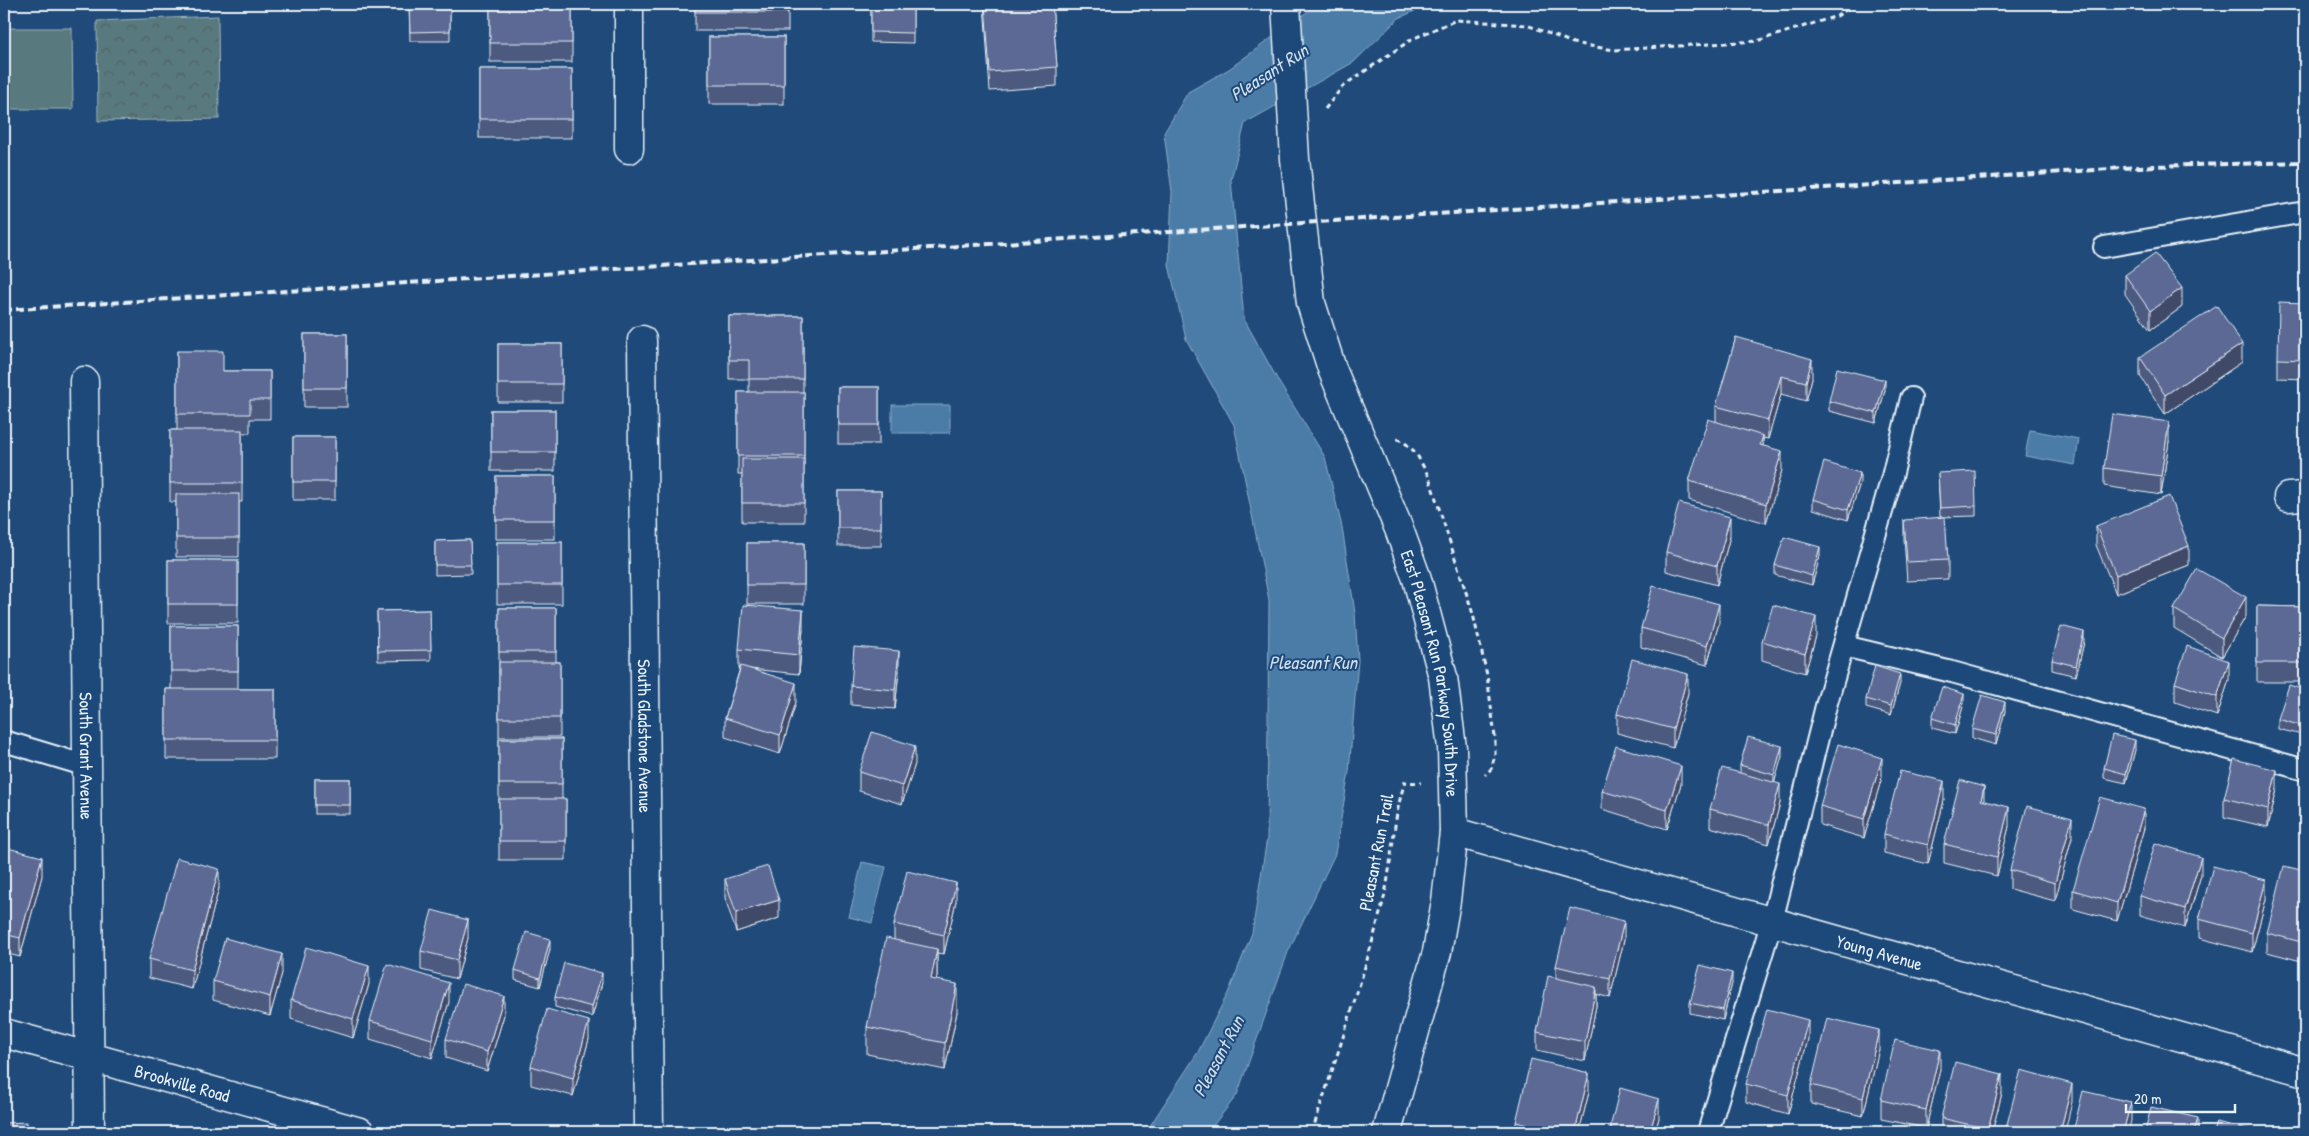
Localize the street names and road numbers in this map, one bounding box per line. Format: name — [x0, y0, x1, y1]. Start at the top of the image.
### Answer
street label: East Pleasant Run Parkway South Drive — [1395, 546, 1466, 797]
street label: South Gladstone Avenue — [632, 659, 659, 813]
street label: South Grant Avenue — [74, 692, 100, 820]
street label: Pleasant Run Trail — [1352, 791, 1400, 913]
street label: Young Avenue — [1833, 928, 1925, 976]
street label: Brookville Road — [132, 1057, 233, 1108]

